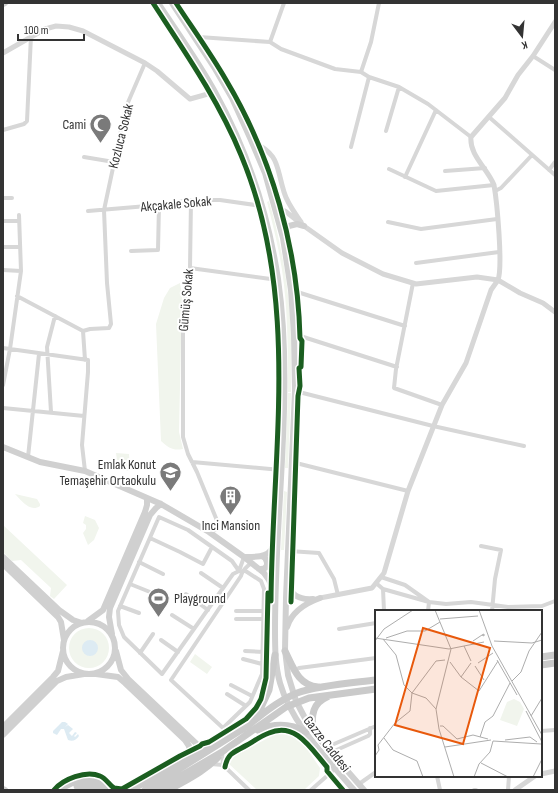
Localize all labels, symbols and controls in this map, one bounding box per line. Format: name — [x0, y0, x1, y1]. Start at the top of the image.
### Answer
scale bar — [18, 16, 84, 42]
north arrow — [502, 16, 542, 56]
text: 100 m — [24, 23, 49, 38]
text: K — [520, 38, 529, 52]
street label: Kozluca Sokak — [105, 101, 137, 170]
mosque icon: Cami — [88, 111, 114, 144]
place label: Cami — [62, 116, 86, 133]
street label: Akçakale Sokak — [139, 192, 213, 216]
street label: Gümüş Sokak — [175, 267, 197, 332]
place label: Emlak Konut Temaşehir Ortaokulu — [60, 456, 156, 489]
school or university icon: Emlak Konut Temaşehir Ortaokulu — [158, 459, 184, 492]
building icon: Inci Mansion — [218, 484, 244, 517]
place label: Inci Mansion — [202, 517, 260, 534]
sports icon: Playground — [146, 585, 172, 618]
place label: Playground — [174, 590, 226, 607]
inset map — [375, 610, 542, 777]
street label: Gazze Caddesi — [300, 712, 354, 776]

